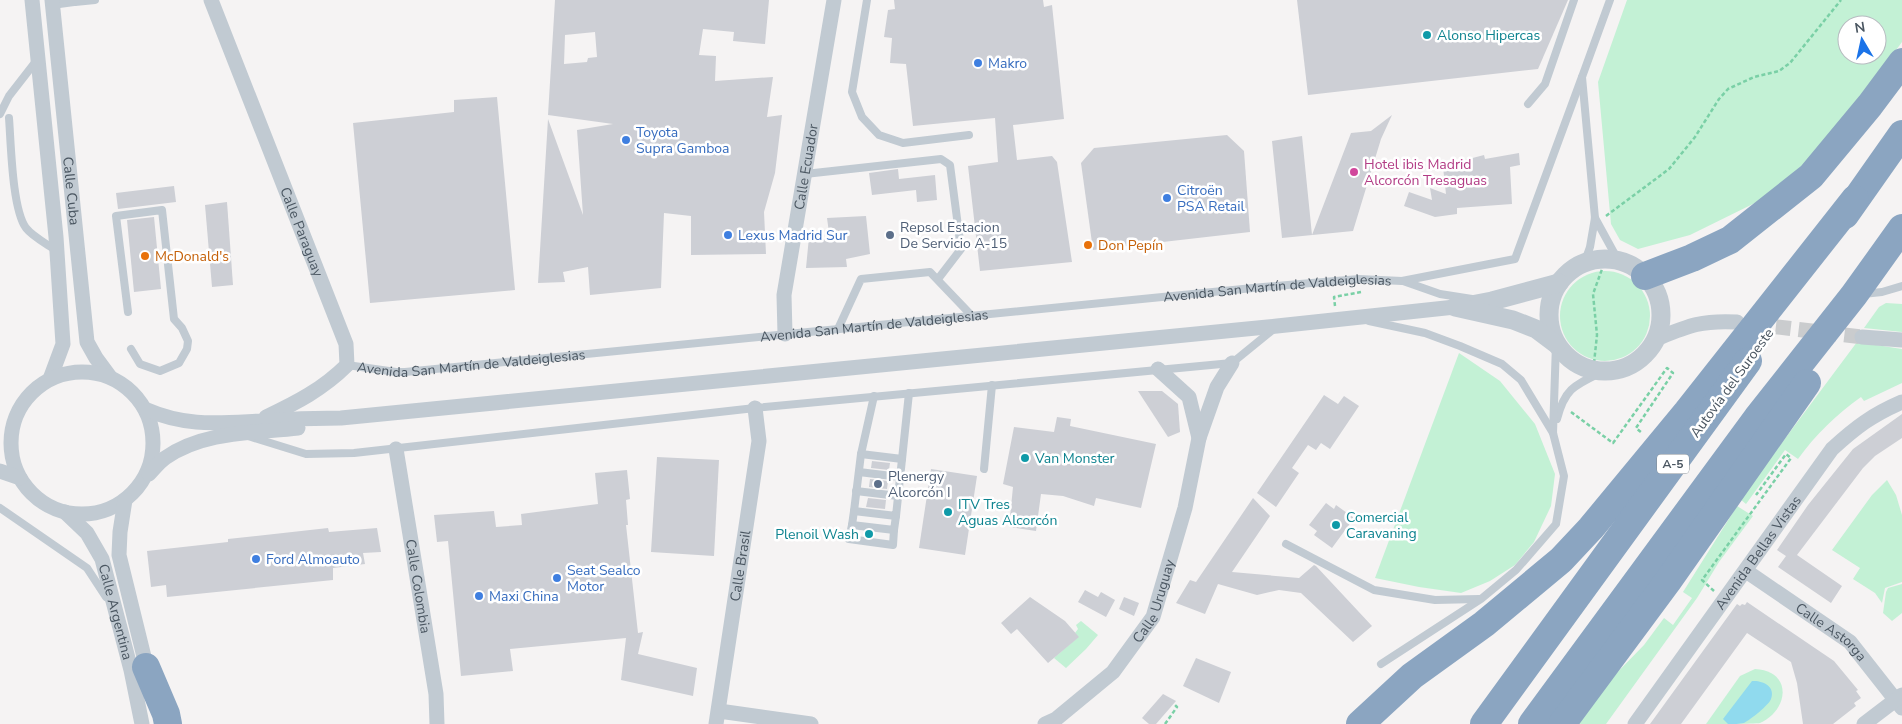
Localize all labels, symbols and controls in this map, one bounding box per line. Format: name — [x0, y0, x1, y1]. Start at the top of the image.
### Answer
north arrow — [1837, 15, 1887, 65]
text: N — [1853, 17, 1867, 38]
place label: Alonso Hipercas — [1437, 26, 1540, 45]
marker: Alonso Hipercas — [1421, 29, 1433, 41]
place label: Makro — [988, 54, 1027, 73]
marker: Makro — [972, 57, 984, 69]
street label: Calle Ecuador — [789, 122, 822, 211]
place label: Toyota Supra Gamboa — [636, 123, 730, 158]
marker: Toyota Supra Gamboa — [620, 134, 632, 146]
place label: Hotel ibis Madrid Alcorcón Tresaguas — [1364, 155, 1487, 190]
street label: Calle Cuba — [59, 156, 84, 226]
marker: Hotel ibis Madrid Alcorcón Tresaguas — [1348, 166, 1360, 178]
place label: Citroën PSA Retail — [1177, 181, 1245, 216]
street label: Calle Paraguay — [276, 184, 328, 280]
marker: Citroën PSA Retail — [1161, 192, 1173, 204]
place label: Repsol Estacion De Servicio A-15 — [900, 218, 1007, 253]
place label: Lexus Madrid Sur — [738, 226, 848, 245]
marker: Lexus Madrid Sur — [722, 229, 734, 241]
marker: Repsol Estacion De Servicio A-15 — [884, 229, 896, 241]
place label: Don Pepín — [1098, 236, 1163, 255]
marker: Don Pepín — [1082, 239, 1094, 251]
place label: McDonald's — [155, 247, 229, 266]
marker: McDonald's — [139, 250, 151, 262]
street label: Avenida San Martín de Valdeiglesias — [1162, 269, 1392, 306]
street label: Avenida San Martín de Valdeiglesias — [759, 305, 989, 346]
street label: Autovía del Suroeste — [1686, 324, 1778, 442]
street label: Avenida San Martín de Valdeiglesias — [356, 345, 586, 382]
place label: Van Monster — [1034, 449, 1114, 468]
marker: Van Monster — [1019, 452, 1031, 464]
road number: A-5 — [1657, 454, 1689, 474]
place label: Plenergy Alcorcón I — [888, 467, 951, 502]
marker: Plenergy Alcorcón I — [872, 478, 884, 490]
street label: Avenida Bellas Vistas — [1710, 491, 1805, 613]
place label: ITV Tres Aguas Alcorcón — [958, 495, 1057, 530]
marker: ITV Tres Aguas Alcorcón — [942, 506, 954, 518]
place label: Comercial Caravaning — [1346, 508, 1417, 543]
marker: Comercial Caravaning — [1330, 519, 1342, 531]
place label: Plenoil Wash — [775, 525, 859, 544]
street label: Calle Brasil — [725, 528, 755, 603]
marker: Plenoil Wash — [863, 528, 875, 540]
street label: Calle Colombia — [401, 538, 435, 635]
place label: Ford Almoauto — [266, 550, 360, 569]
marker: Ford Almoauto — [250, 553, 262, 565]
street label: Calle Uruguay — [1128, 556, 1179, 647]
place label: Seat Sealco Motor — [567, 561, 641, 596]
street label: Calle Argentina — [94, 562, 137, 662]
marker: Seat Sealco Motor — [551, 572, 563, 584]
place label: Maxi China — [489, 587, 559, 606]
marker: Maxi China — [473, 590, 485, 602]
street label: Calle Astorga — [1792, 598, 1871, 665]

